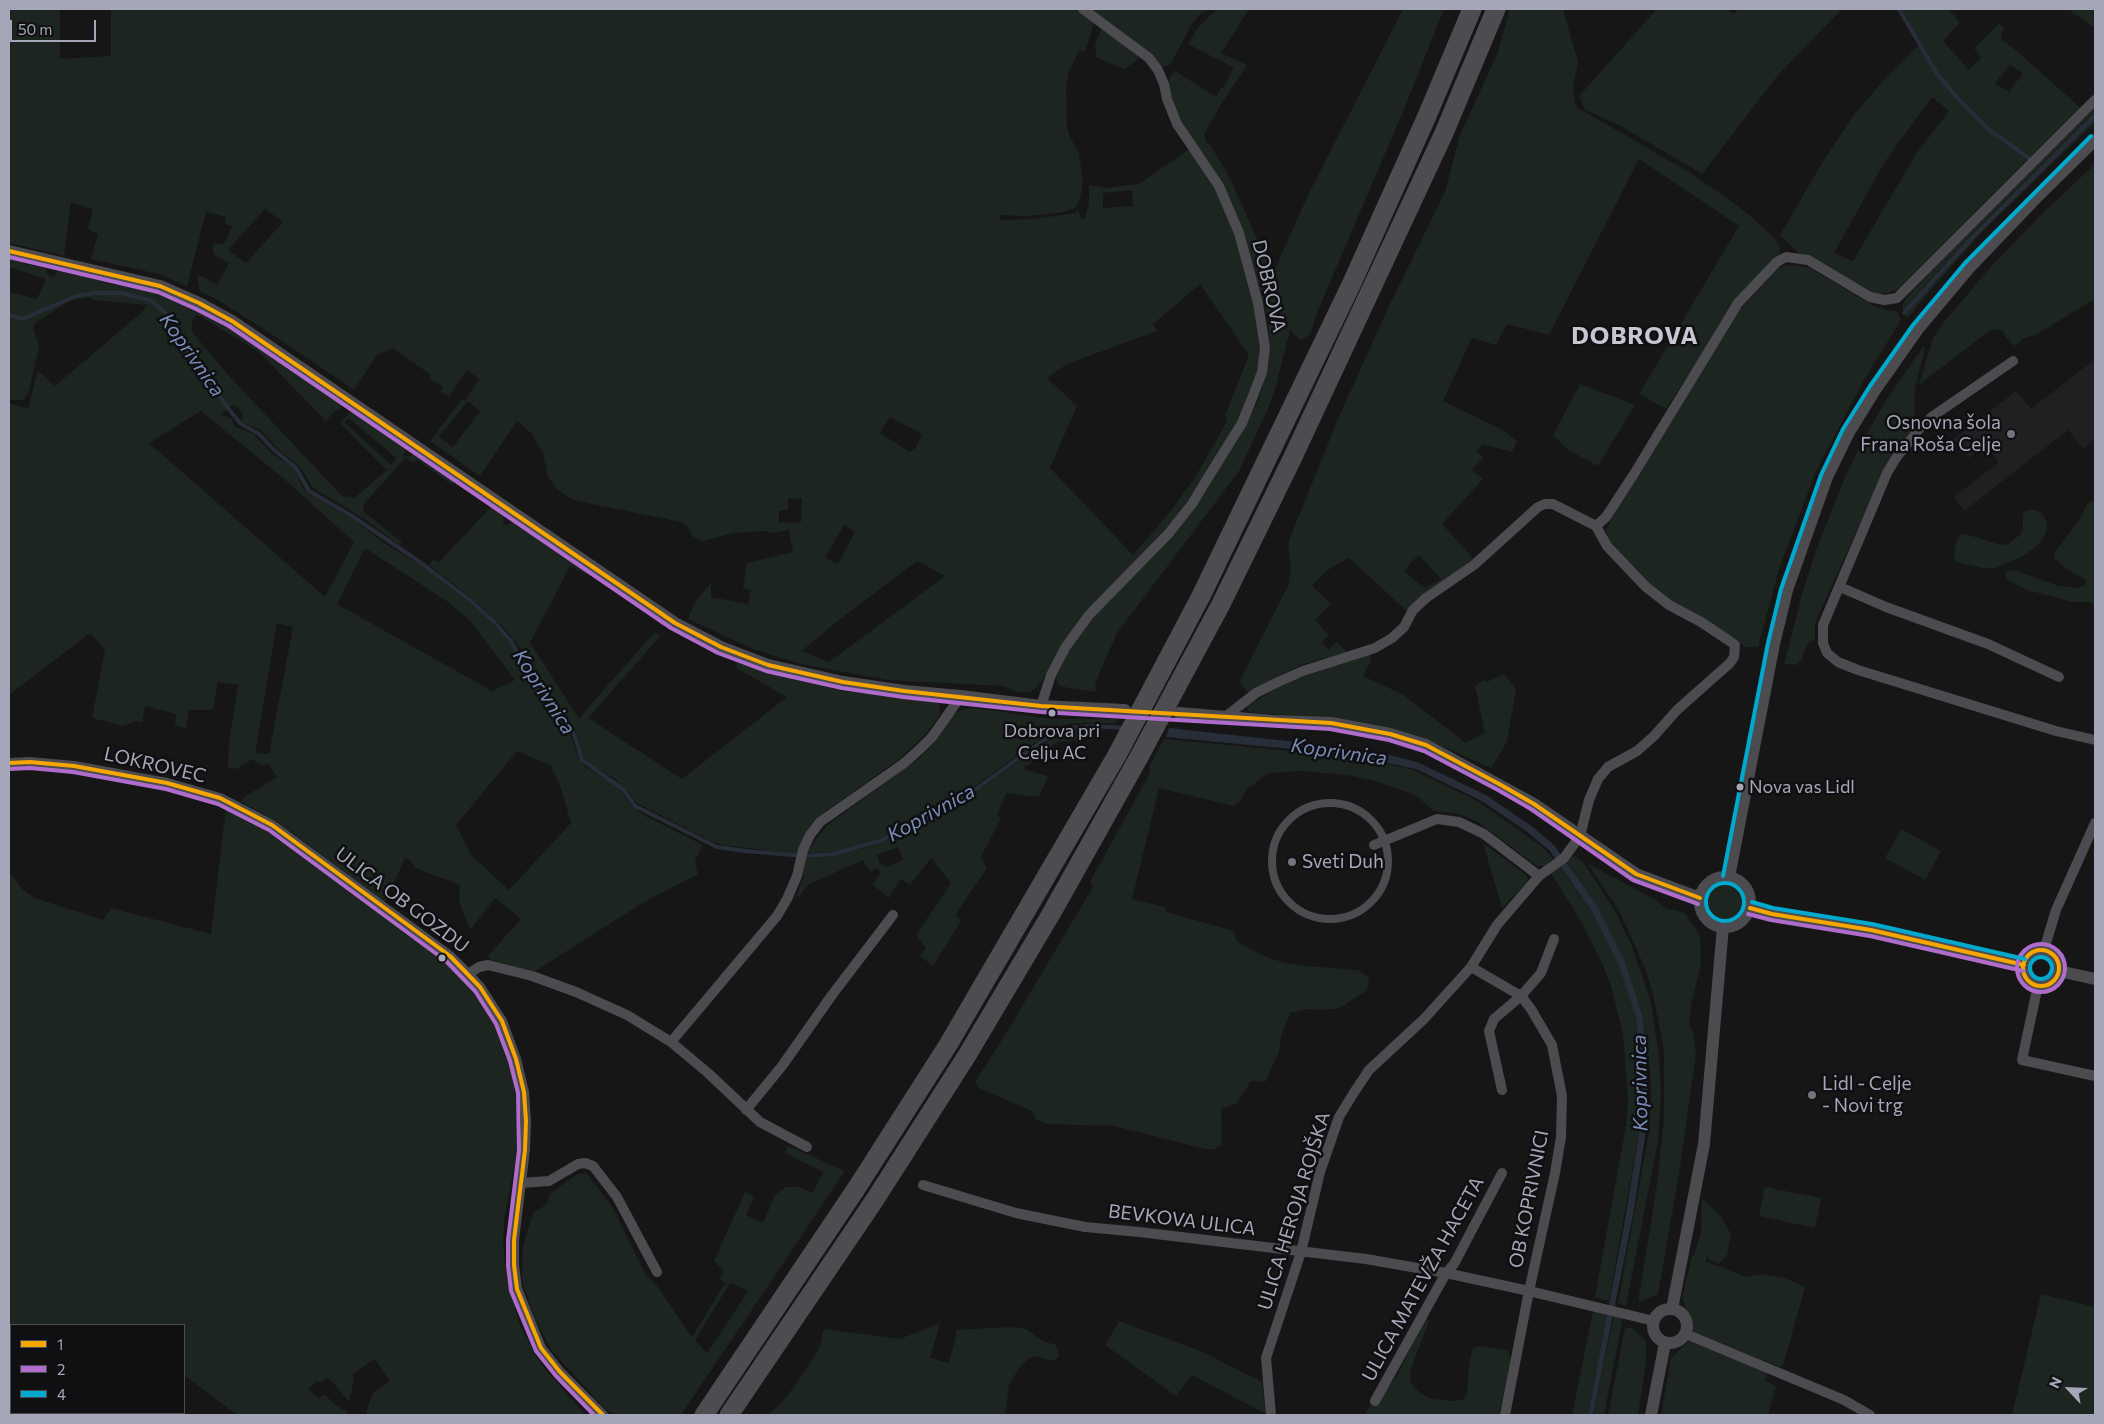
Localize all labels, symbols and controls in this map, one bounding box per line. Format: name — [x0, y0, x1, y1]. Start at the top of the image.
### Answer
scale bar — [12, 10, 99, 42]
text: 50 m — [18, 20, 52, 38]
street label: DOBROVA — [1247, 238, 1291, 334]
water label: Koprivnica — [154, 309, 230, 401]
district label: DOBROVA — [1570, 322, 1700, 350]
place label: Osnovna šola Frana Roša Celje — [1860, 412, 2001, 456]
marker: Osnovna šola Frana Roša Celje — [2005, 428, 2017, 440]
water label: Koprivnica — [508, 645, 580, 739]
marker: Dobrova pri Celju AC — [1047, 708, 1057, 718]
place label: Dobrova pri Celju AC — [1004, 720, 1100, 762]
water label: Koprivnica — [1290, 733, 1388, 771]
street label: LOKROVEC — [102, 742, 208, 788]
place label: Nova vas Lidl — [1749, 776, 1855, 798]
water label: Koprivnica — [883, 779, 979, 847]
marker: Nova vas Lidl — [1735, 782, 1745, 792]
street label: ULICA OB GOZDU — [331, 842, 473, 958]
place label: Sveti Duh — [1302, 851, 1384, 873]
marker: Sveti Duh — [1286, 856, 1298, 868]
unlabelled marker — [437, 953, 447, 963]
water label: Koprivnica — [1627, 1035, 1653, 1131]
place label: Lidl - Celje - Novi trg — [1822, 1073, 1912, 1117]
marker: Lidl - Celje - Novi trg — [1806, 1089, 1818, 1101]
street label: ULICA HEROJA ROJŠKA — [1253, 1109, 1335, 1313]
street label: OB KOPRIVNICI — [1504, 1128, 1554, 1270]
street label: ULICA MATEVŽA HACETA — [1357, 1173, 1489, 1385]
street label: BEVKOVA ULICA — [1107, 1200, 1257, 1240]
legend — [10, 1324, 185, 1414]
text: 1 — [57, 1335, 63, 1353]
text: 2 — [57, 1360, 65, 1378]
north arrow — [2044, 1364, 2094, 1414]
text: N — [2045, 1374, 2065, 1391]
text: 4 — [57, 1385, 66, 1403]

